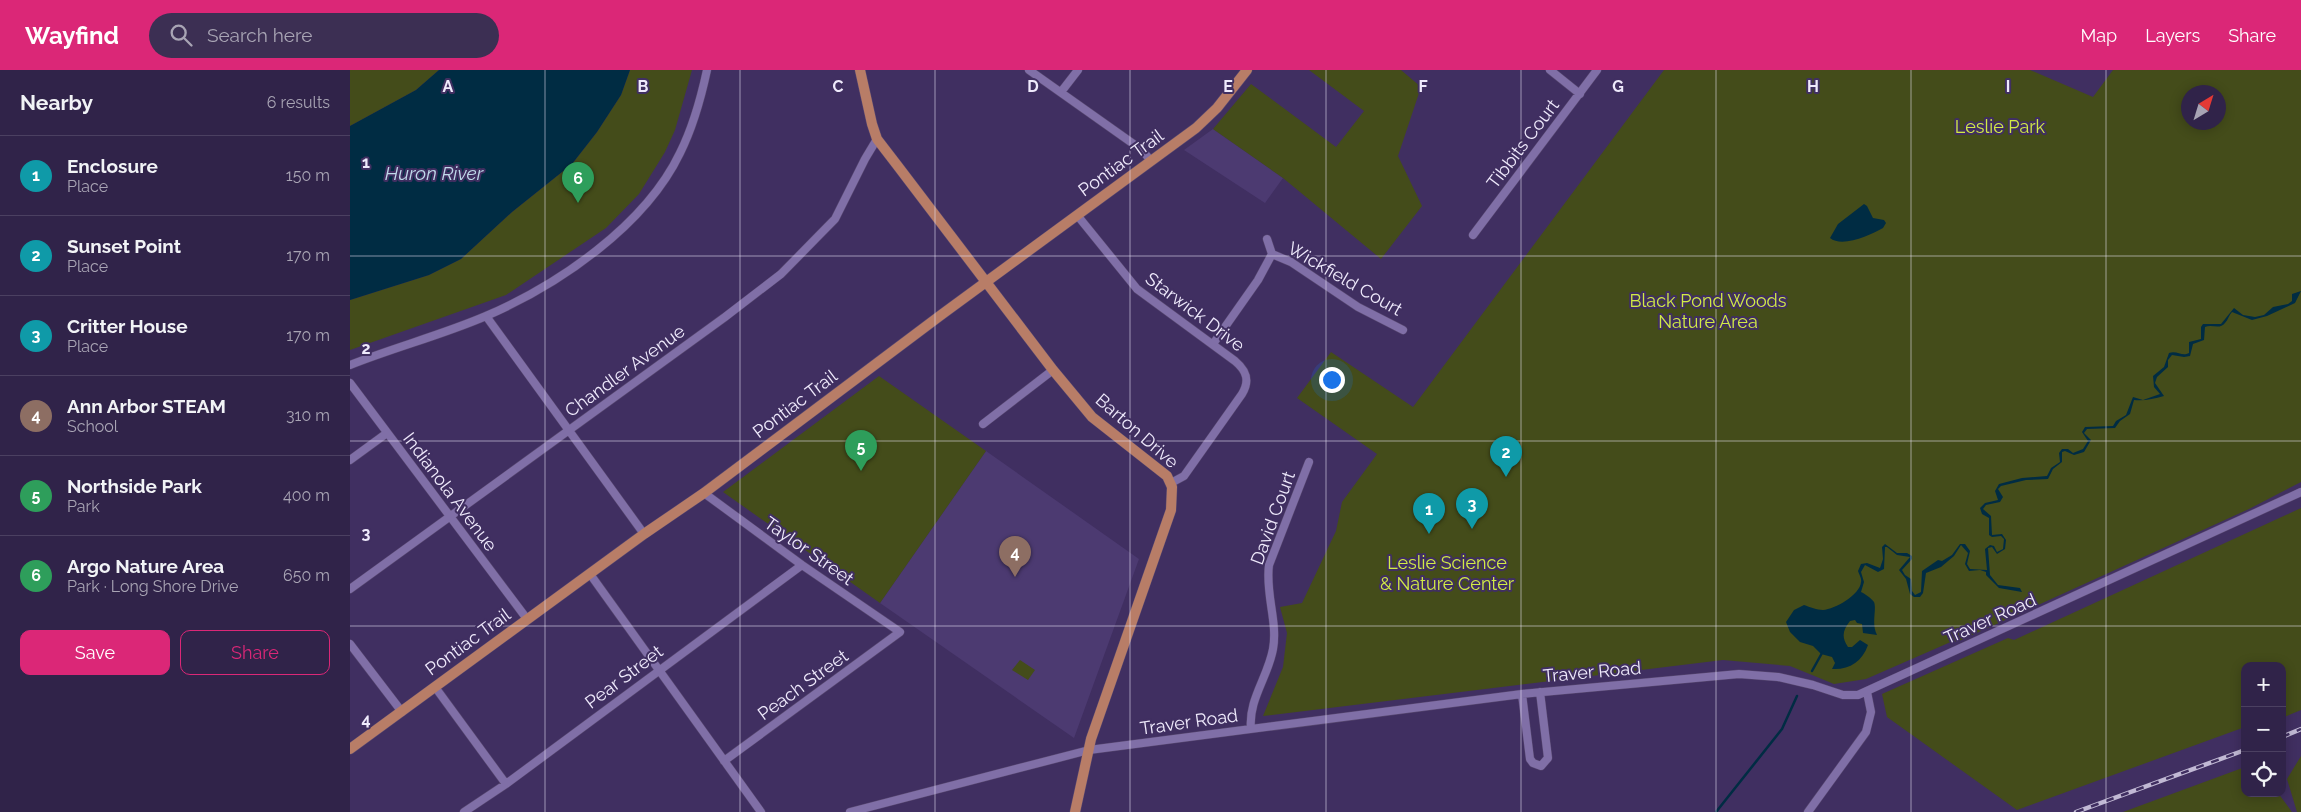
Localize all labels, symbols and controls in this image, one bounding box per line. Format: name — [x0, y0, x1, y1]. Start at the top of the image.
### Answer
search box — [149, 13, 499, 58]
text: Wayfind — [25, 21, 119, 50]
icon: search — [167, 21, 195, 49]
text: Search here — [207, 24, 312, 46]
text: Map — [2081, 25, 2117, 46]
text: Layers — [2145, 25, 2200, 46]
text: Share — [2228, 25, 2276, 46]
text: A — [443, 77, 454, 96]
text: B — [638, 77, 649, 96]
text: C — [833, 77, 844, 96]
text: D — [1027, 77, 1039, 96]
text: E — [1223, 77, 1233, 96]
text: F — [1418, 77, 1428, 96]
text: G — [1612, 77, 1624, 96]
text: H — [1807, 77, 1819, 96]
text: I — [2006, 77, 2010, 96]
north arrow — [2181, 85, 2226, 130]
text: Nearby — [20, 90, 93, 115]
text: 6 results — [267, 93, 330, 112]
street label: Tibbits Court — [1482, 95, 1563, 193]
park label: Leslie Park — [1955, 116, 2046, 137]
street label: Pontiac Trail — [1074, 125, 1167, 201]
text: 1 — [362, 153, 370, 172]
text: Enclosure — [67, 155, 158, 177]
water label: Huron River — [385, 162, 485, 184]
pin: 6 — [562, 162, 594, 203]
text: 1 — [32, 166, 40, 185]
text: 150 m — [286, 166, 330, 185]
text: Place — [67, 177, 108, 196]
text: Sunset Point — [67, 235, 181, 257]
street label: Wickfield Court — [1284, 237, 1406, 320]
text: 2 — [31, 246, 41, 265]
text: 170 m — [286, 246, 330, 265]
text: Place — [67, 257, 108, 276]
street label: Starwick Drive — [1142, 268, 1249, 356]
park label: Black Pond Woods Nature Area — [1629, 290, 1787, 332]
text: Critter House — [67, 315, 188, 337]
street label: Chandler Avenue — [561, 320, 689, 421]
text: 3 — [32, 326, 40, 345]
text: 170 m — [286, 326, 330, 345]
text: Place — [67, 337, 108, 356]
text: 2 — [361, 339, 371, 358]
street label: Pontiac Trail — [748, 365, 841, 442]
your location — [1319, 367, 1345, 393]
street label: Barton Drive — [1092, 389, 1183, 473]
text: Ann Arbor STEAM — [67, 395, 226, 417]
text: 4 — [31, 406, 41, 425]
text: 310 m — [286, 406, 330, 425]
text: School — [67, 417, 118, 436]
street label: Indianola Avenue — [399, 428, 502, 555]
pin: 5 — [845, 430, 877, 471]
pin: 2 — [1490, 436, 1522, 477]
street label: David Court — [1246, 468, 1299, 567]
text: Northside Park — [67, 475, 202, 497]
text: 5 — [32, 486, 40, 505]
text: 400 m — [283, 486, 330, 505]
pin: 3 — [1456, 488, 1488, 529]
pin: 1 — [1413, 493, 1445, 534]
text: Park — [67, 497, 100, 516]
street label: Taylor Street — [761, 512, 858, 589]
text: 3 — [362, 524, 371, 543]
pin: 4 — [999, 536, 1031, 577]
park label: Leslie Science & Nature Center — [1380, 552, 1515, 594]
text: Argo Nature Area — [67, 555, 224, 577]
text: 6 — [31, 566, 41, 585]
text: 650 m — [283, 566, 330, 585]
text: Park · Long Shore Drive — [67, 577, 238, 596]
street label: Traver Road — [1940, 589, 2039, 648]
street label: Pontiac Trail — [421, 604, 514, 680]
button: Save — [20, 630, 170, 675]
button: Share — [180, 630, 330, 675]
street label: Pear Street — [581, 641, 667, 713]
street label: Peach Street — [754, 645, 852, 724]
street label: Traver Road — [1542, 657, 1642, 686]
map controls — [2241, 662, 2286, 797]
button: + — [2241, 662, 2286, 707]
street label: Traver Road — [1139, 704, 1239, 739]
button: − — [2241, 707, 2286, 752]
text: 4 — [361, 710, 371, 729]
button: locate — [2241, 752, 2286, 797]

